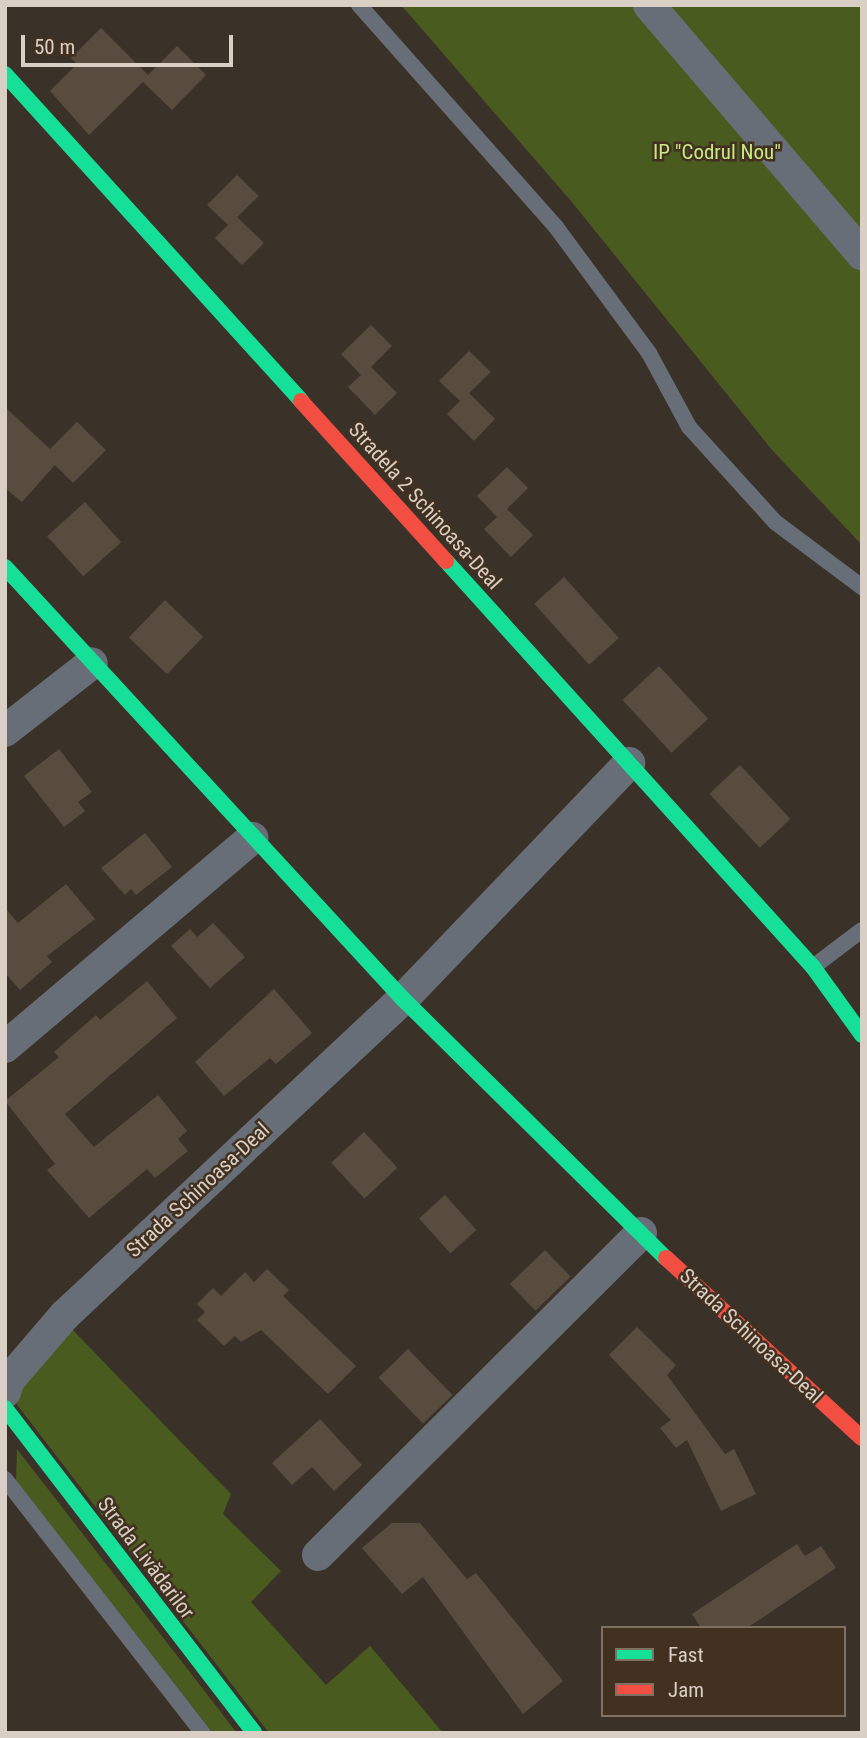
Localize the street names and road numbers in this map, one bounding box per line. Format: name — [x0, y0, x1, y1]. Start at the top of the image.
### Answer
street label: Stradela 2 Schinoasa-Deal — [343, 417, 507, 595]
street label: Strada Schinoasa-Deal — [121, 1117, 275, 1263]
street label: Strada Schinoasa-Deal — [674, 1263, 828, 1409]
street label: Strada Livădarilor — [92, 1492, 200, 1624]

